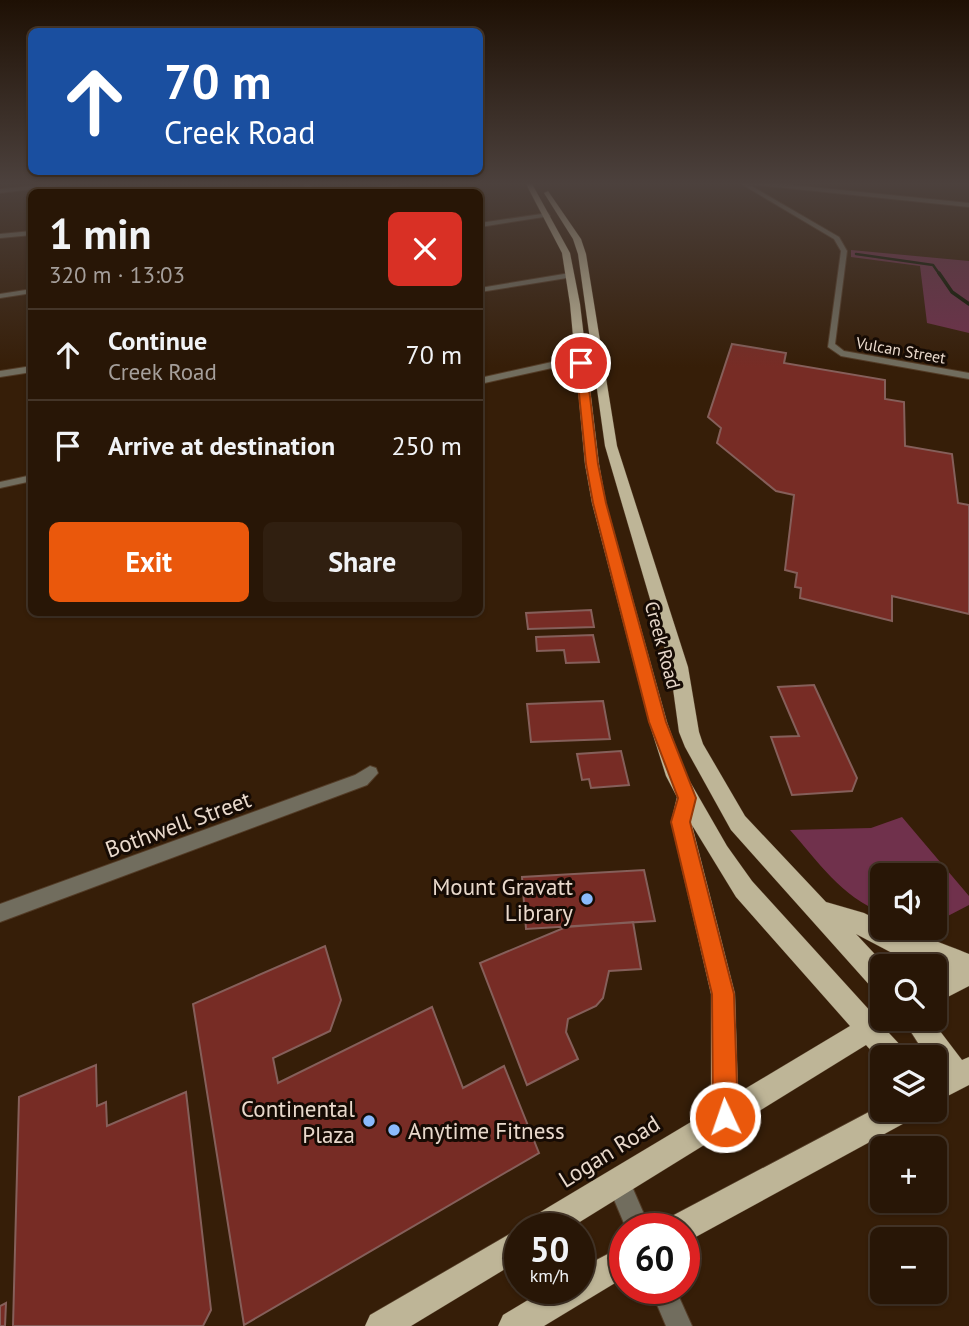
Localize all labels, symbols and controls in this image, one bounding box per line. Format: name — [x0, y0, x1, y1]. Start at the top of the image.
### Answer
text: 70 m — [164, 49, 271, 113]
icon: ahead — [49, 56, 140, 147]
text: Creek Road — [164, 111, 315, 153]
text: 1 min — [49, 206, 151, 261]
button: close — [388, 212, 462, 286]
text: 320 m · 13:03 — [49, 260, 185, 289]
text: Continue — [108, 324, 207, 357]
street label: Vulcan Street — [854, 332, 948, 368]
pin — [551, 333, 611, 393]
icon: ahead — [49, 336, 87, 374]
text: 70 m — [406, 338, 462, 371]
icon: arrive — [562, 344, 600, 382]
text: Creek Road — [108, 357, 217, 386]
icon: arrive — [49, 427, 87, 465]
text: Arrive at destination — [108, 429, 335, 462]
text: 250 m — [391, 429, 462, 462]
button: Exit — [49, 522, 249, 602]
button: Share — [263, 522, 462, 602]
street label: Creek Road — [640, 598, 686, 692]
street label: Bothwell Street — [101, 784, 255, 864]
map controls — [870, 863, 947, 1304]
button: sound — [870, 863, 947, 940]
place label: Mount Gravatt Library — [432, 872, 573, 927]
marker: Mount Gravatt Library — [579, 891, 595, 907]
button: search — [870, 954, 947, 1031]
button: layers — [870, 1045, 947, 1122]
position arrow — [688, 1080, 762, 1154]
place label: Continental Plaza — [241, 1094, 355, 1149]
street label: Logan Road — [553, 1108, 665, 1194]
marker: Continental Plaza — [361, 1113, 377, 1129]
place label: Anytime Fitness — [408, 1116, 565, 1145]
marker: Anytime Fitness — [386, 1122, 402, 1138]
button: + — [870, 1136, 947, 1213]
speed limit sign: 60 — [609, 1213, 700, 1304]
text: 50 — [530, 1226, 569, 1272]
button: − — [870, 1227, 947, 1304]
text: km/h — [530, 1264, 569, 1287]

